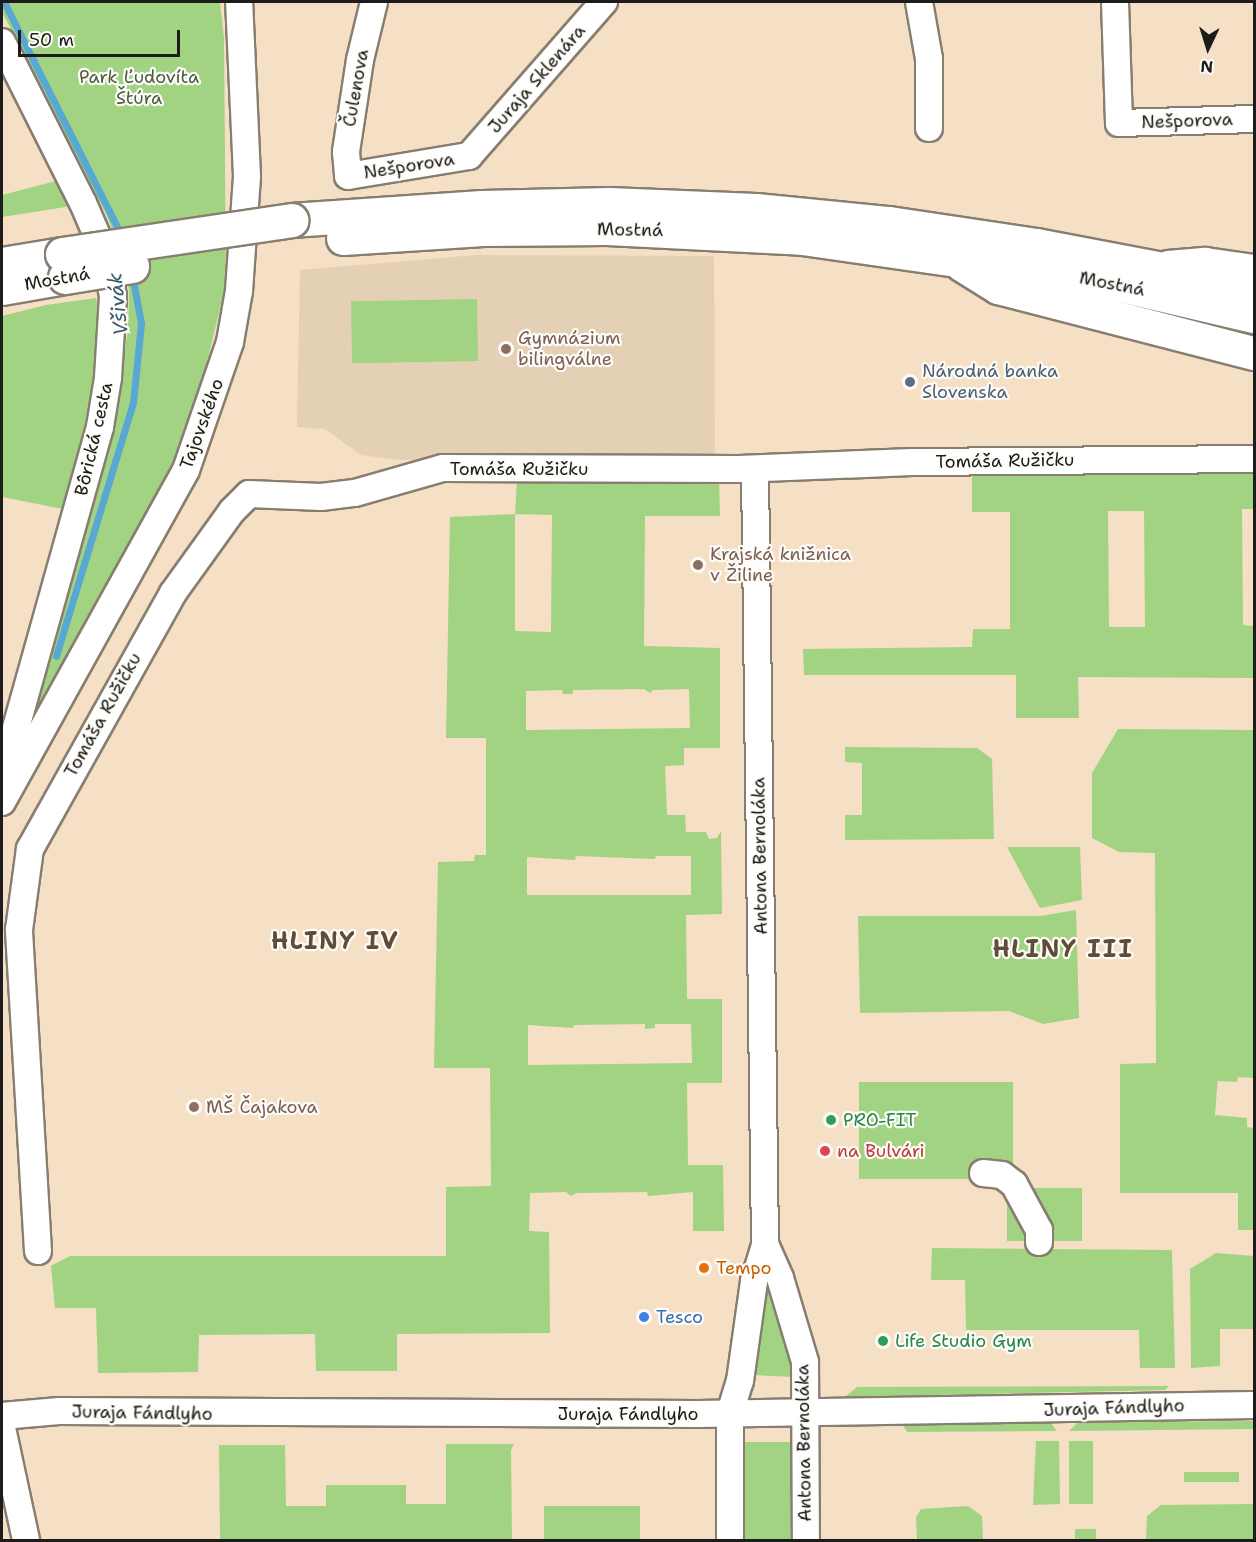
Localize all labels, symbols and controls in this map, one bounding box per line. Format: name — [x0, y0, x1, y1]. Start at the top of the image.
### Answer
scale bar — [21, 18, 183, 56]
north arrow — [1178, 18, 1238, 78]
street label: Juraja Sklenára — [484, 20, 590, 138]
text: 50 m — [29, 28, 74, 52]
street label: Čulenova — [339, 47, 373, 129]
text: N — [1200, 56, 1214, 77]
park label: Park Ľudovíta Štúra — [79, 67, 199, 110]
street label: Nešporova — [1141, 109, 1233, 133]
street label: Nešporova — [362, 148, 456, 184]
street label: Mostná — [597, 219, 663, 241]
street label: Mostná — [23, 263, 91, 295]
street label: Mostná — [1078, 267, 1146, 301]
water label: Všivák — [103, 271, 133, 337]
place label: Gymnázium bilingválne — [518, 328, 621, 370]
marker: Gymnázium bilingválne — [499, 342, 513, 356]
place label: Národná banka Slovenska — [922, 361, 1058, 404]
marker: Národná banka Slovenska — [903, 375, 917, 389]
street label: Tajovského — [176, 376, 228, 472]
street label: Bôrická cesta — [70, 380, 118, 498]
street label: Tomáša Ružičku — [936, 449, 1074, 473]
street label: Tomáša Ružičku — [450, 458, 588, 480]
place label: Krajská knižnica v Žiline — [710, 544, 851, 586]
marker: Krajská knižnica v Žiline — [691, 558, 705, 572]
street label: Tomáša Ružičku — [60, 649, 146, 781]
street label: Antona Bernoláka — [748, 777, 772, 935]
district label: HLINY IV — [271, 928, 399, 956]
district label: HLINY III — [993, 936, 1133, 964]
place label: MŠ Čajakova — [206, 1096, 318, 1118]
marker: MŠ Čajakova — [187, 1100, 201, 1114]
place label: PRO-FIT — [843, 1109, 917, 1131]
marker: PRO-FIT — [824, 1113, 838, 1127]
place label: na Bulvári — [837, 1140, 925, 1162]
marker: na Bulvári — [818, 1144, 832, 1158]
place label: Tempo — [716, 1257, 771, 1279]
marker: Tempo — [697, 1261, 711, 1275]
place label: Tesco — [656, 1306, 703, 1328]
marker: Tesco — [637, 1310, 651, 1324]
place label: Life Studio Gym — [895, 1330, 1032, 1352]
marker: Life Studio Gym — [876, 1334, 890, 1348]
street label: Antona Bernoláka — [792, 1364, 816, 1522]
street label: Juraja Fándlyho — [1043, 1395, 1185, 1421]
street label: Juraja Fándlyho — [71, 1401, 213, 1425]
street label: Juraja Fándlyho — [557, 1403, 699, 1425]

